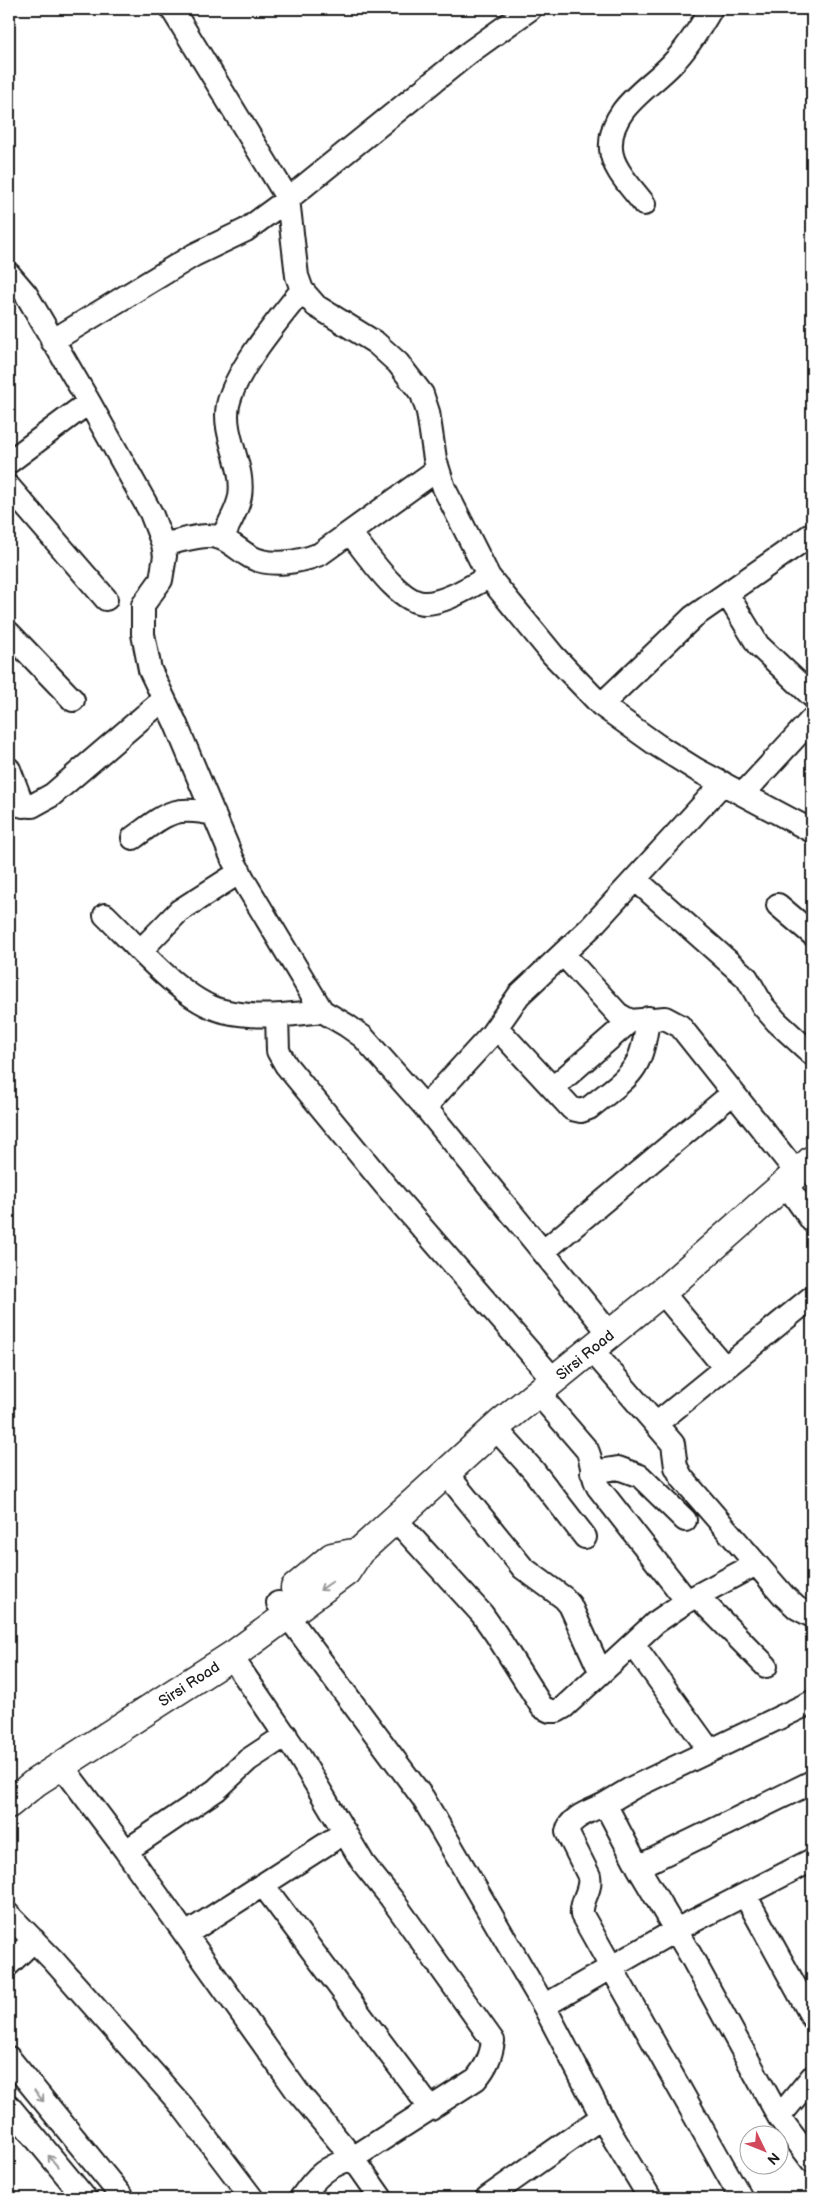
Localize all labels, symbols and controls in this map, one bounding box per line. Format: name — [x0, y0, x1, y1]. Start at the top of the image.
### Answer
street label: Sirsi Road — [552, 1326, 618, 1385]
one-way arrow — [319, 1581, 333, 1591]
street label: Sirsi Road — [155, 1658, 223, 1711]
one-way arrow — [34, 2089, 45, 2102]
north arrow — [738, 2124, 788, 2174]
text: N — [763, 2149, 783, 2168]
one-way arrow — [48, 2154, 59, 2167]

